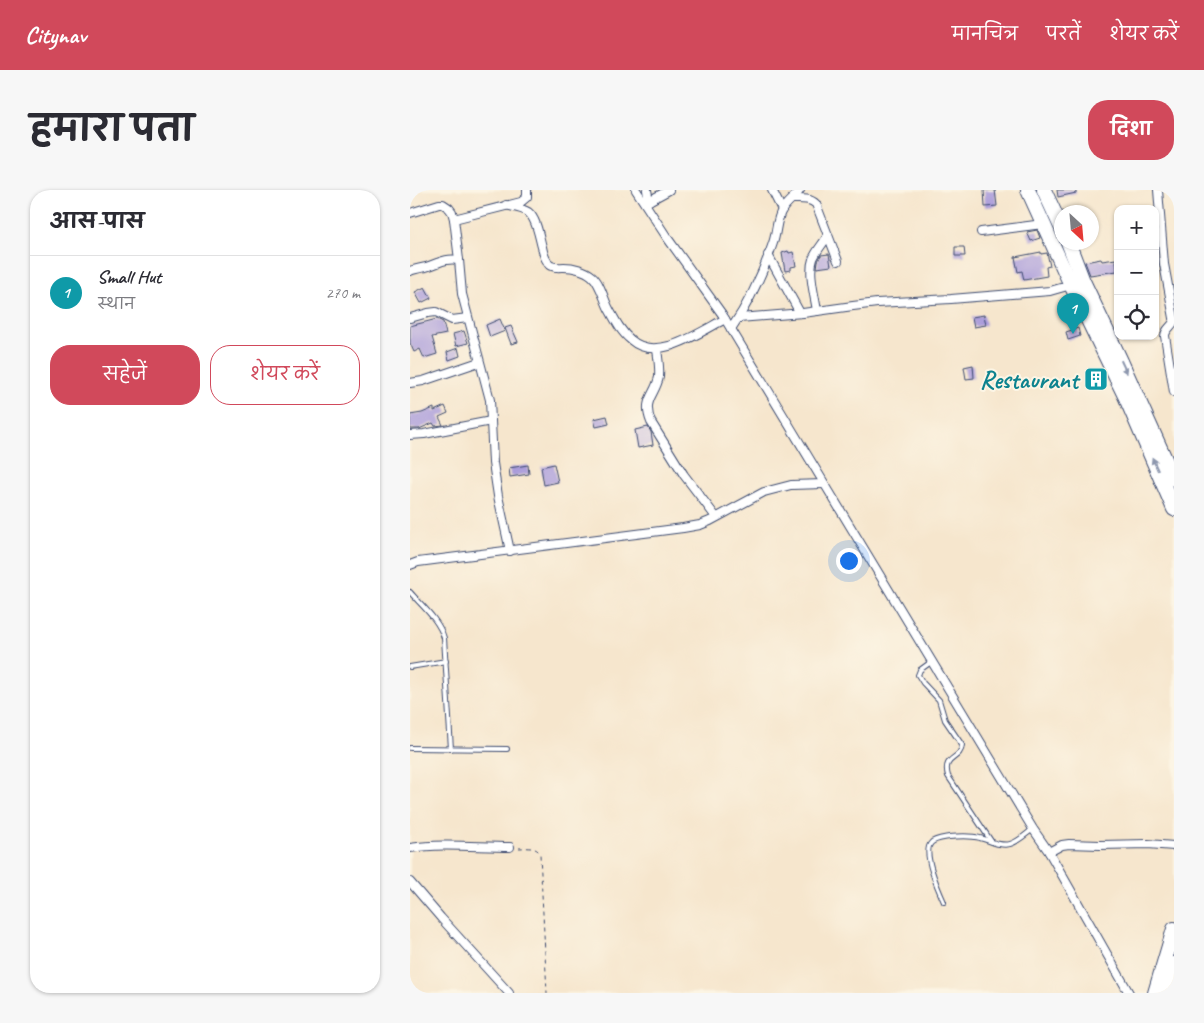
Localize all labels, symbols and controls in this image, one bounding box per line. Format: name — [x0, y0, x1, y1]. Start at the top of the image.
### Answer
text: Citynav — [25, 20, 86, 50]
text: मानचित्र — [952, 23, 1018, 45]
text: परतें — [1046, 23, 1081, 45]
text: शेयर करें — [1109, 23, 1179, 45]
button: दिशा — [1088, 100, 1174, 160]
text: हमारा पता — [30, 106, 194, 151]
north arrow — [1054, 205, 1099, 250]
map controls — [1114, 205, 1159, 340]
button: + — [1114, 205, 1159, 250]
text: आस-पास — [50, 208, 144, 234]
button: − — [1114, 250, 1159, 295]
text: Small Hut — [97, 265, 161, 289]
text: 1 — [62, 283, 70, 303]
text: 270 m — [326, 283, 360, 303]
pin: 1 — [1057, 293, 1089, 334]
text: स्थान — [97, 294, 135, 314]
button: locate — [1114, 295, 1159, 340]
button: सहेजें — [50, 345, 200, 405]
button: शेयर करें — [210, 345, 360, 405]
one-way arrow — [1120, 360, 1128, 374]
place label: Restaurant — [980, 364, 1081, 396]
building icon: Restaurant — [1083, 366, 1109, 392]
one-way arrow — [1151, 457, 1159, 471]
your location — [836, 548, 862, 574]

